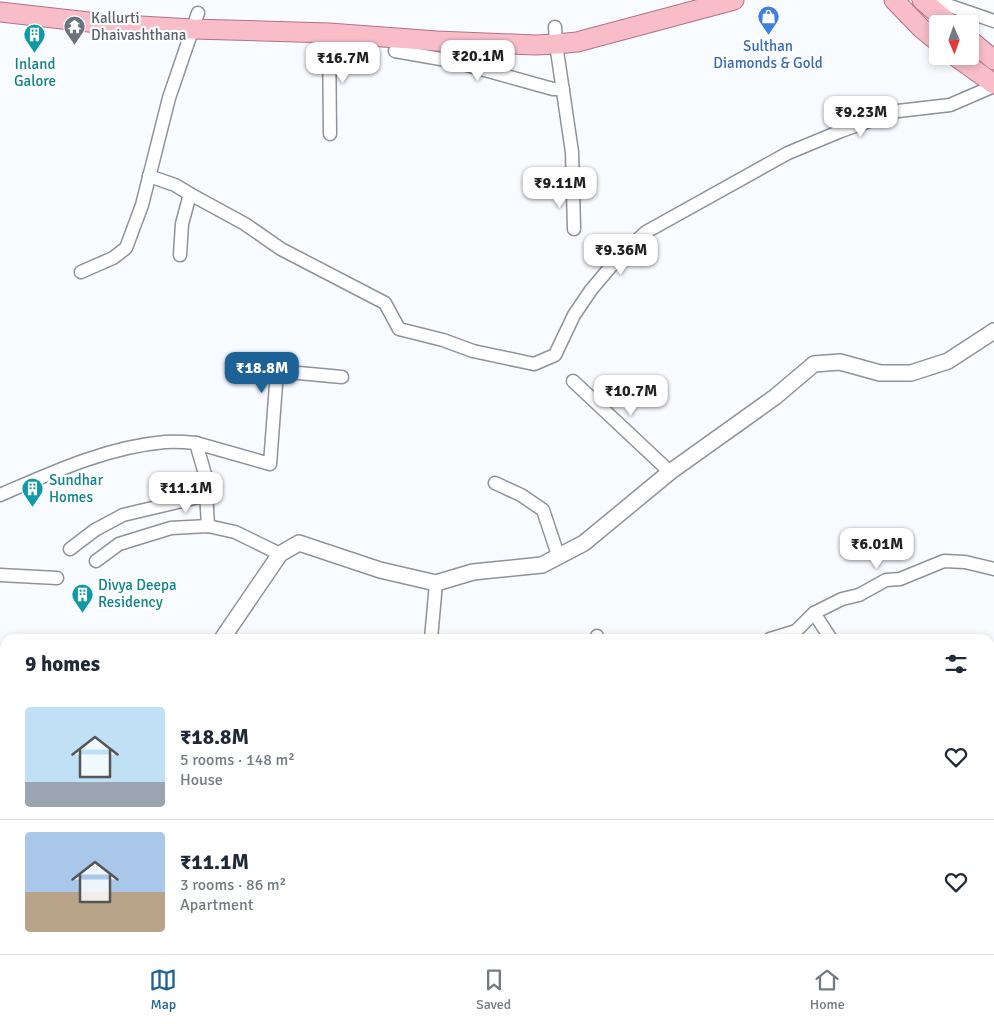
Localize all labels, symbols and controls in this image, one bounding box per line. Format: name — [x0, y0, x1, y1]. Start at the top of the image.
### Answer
shop icon: Sulthan Diamonds & Gold — [756, 5, 780, 36]
place label: Kallurti Dhaivashthana — [91, 9, 186, 44]
temple icon: Kallurti Dhaivashthana — [63, 15, 87, 46]
north arrow — [929, 15, 979, 65]
map controls — [929, 15, 979, 65]
building icon: Inland Galore — [23, 23, 47, 54]
place label: Sulthan Diamonds & Gold — [713, 37, 823, 72]
pin: ₹20.1M — [437, 39, 519, 82]
pin: ₹16.7M — [302, 42, 384, 84]
text: ₹20.1M — [452, 46, 504, 66]
text: ₹16.7M — [317, 48, 369, 68]
place label: Inland Galore — [14, 55, 56, 90]
pin: ₹9.23M — [820, 96, 902, 138]
text: ₹9.23M — [835, 102, 887, 122]
pin: ₹9.11M — [519, 166, 601, 209]
text: ₹9.11M — [534, 173, 586, 193]
pin: ₹9.36M — [580, 234, 662, 276]
text: ₹9.36M — [595, 240, 647, 260]
pin: ₹18.8M — [221, 352, 303, 394]
text: ₹18.8M — [236, 358, 288, 378]
pin: ₹10.7M — [590, 374, 672, 417]
text: ₹10.7M — [605, 381, 657, 401]
place label: Sundhar Homes — [49, 471, 103, 506]
pin: ₹11.1M — [145, 472, 227, 514]
building icon: Sundhar Homes — [21, 477, 45, 508]
text: ₹11.1M — [160, 478, 212, 498]
pin: ₹6.01M — [836, 528, 918, 570]
text: ₹6.01M — [851, 534, 903, 554]
place label: Divya Deepa Residency — [98, 576, 177, 611]
building icon: Divya Deepa Residency — [70, 582, 94, 613]
icon: filters — [942, 650, 970, 678]
text: 9 homes — [25, 651, 100, 677]
text: ₹18.8M — [180, 724, 249, 750]
icon: home — [65, 727, 125, 787]
icon: heart — [942, 743, 970, 771]
text: 5 rooms · 148 m² — [180, 750, 295, 770]
text: House — [180, 770, 223, 790]
text: ₹11.1M — [180, 849, 249, 875]
icon: home — [65, 852, 125, 912]
icon: heart — [942, 868, 970, 896]
text: 3 rooms · 86 m² — [180, 875, 286, 895]
text: Apartment — [180, 895, 253, 915]
tab: Map — [149, 966, 177, 1013]
tab: Saved — [476, 966, 511, 1013]
tab: Home — [810, 966, 845, 1013]

